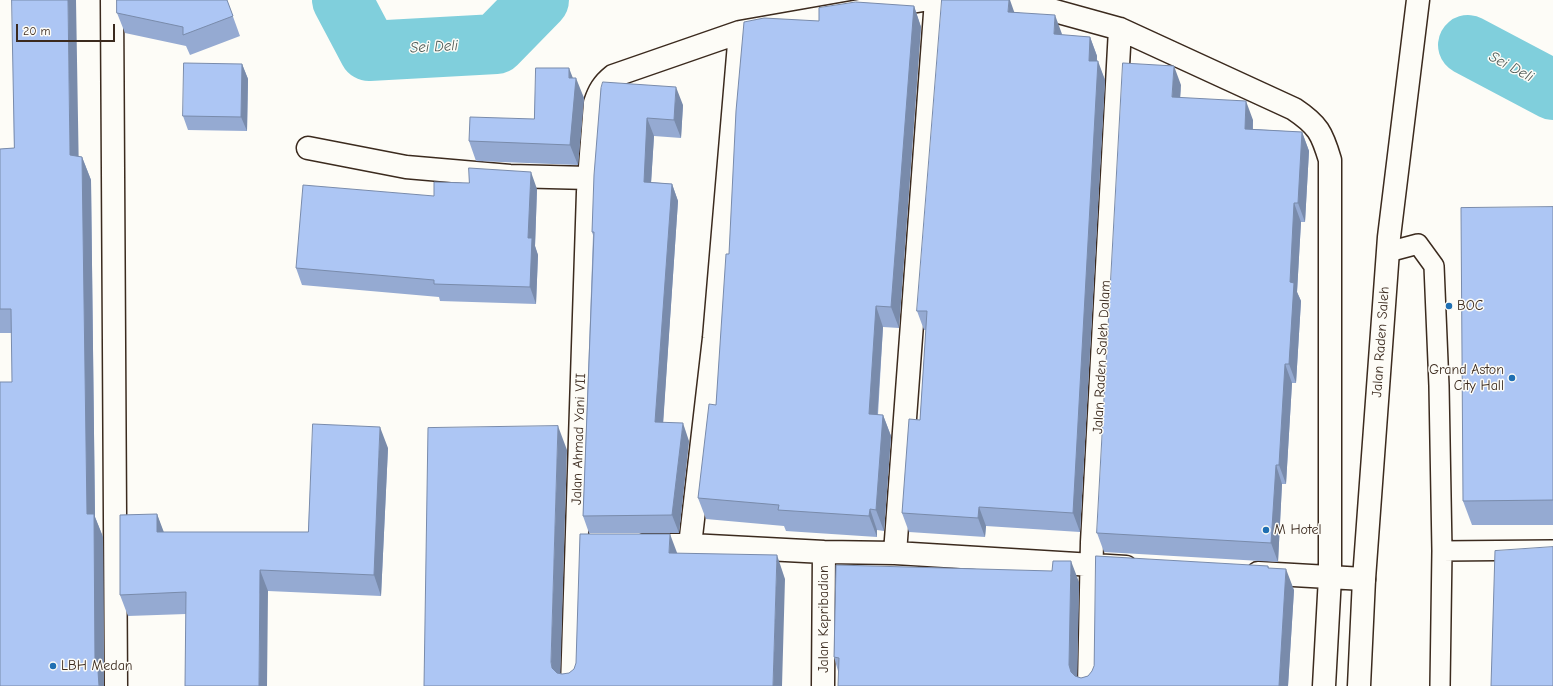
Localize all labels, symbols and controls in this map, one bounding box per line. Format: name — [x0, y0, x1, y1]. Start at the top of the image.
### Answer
scale bar — [18, 16, 117, 42]
text: 20 m — [23, 24, 51, 38]
water label: Sei Deli — [410, 37, 458, 57]
water label: Sei Deli — [1486, 48, 1536, 86]
street label: Jalan Raden Saleh Dalam — [1090, 280, 1114, 434]
street label: Jalan Raden Saleh — [1369, 286, 1393, 398]
place label: BOC — [1457, 298, 1483, 314]
marker: BOC — [1444, 301, 1454, 311]
place label: Grand Aston City Hall — [1429, 362, 1504, 394]
street label: Jalan Ahmad Yani VII — [568, 373, 590, 505]
marker: Grand Aston City Hall — [1507, 373, 1517, 383]
place label: M Hotel — [1274, 522, 1321, 538]
marker: M Hotel — [1261, 525, 1271, 535]
street label: Jalan Kepribadian — [816, 565, 832, 673]
place label: LBH Medan — [61, 658, 133, 674]
marker: LBH Medan — [48, 661, 58, 671]

